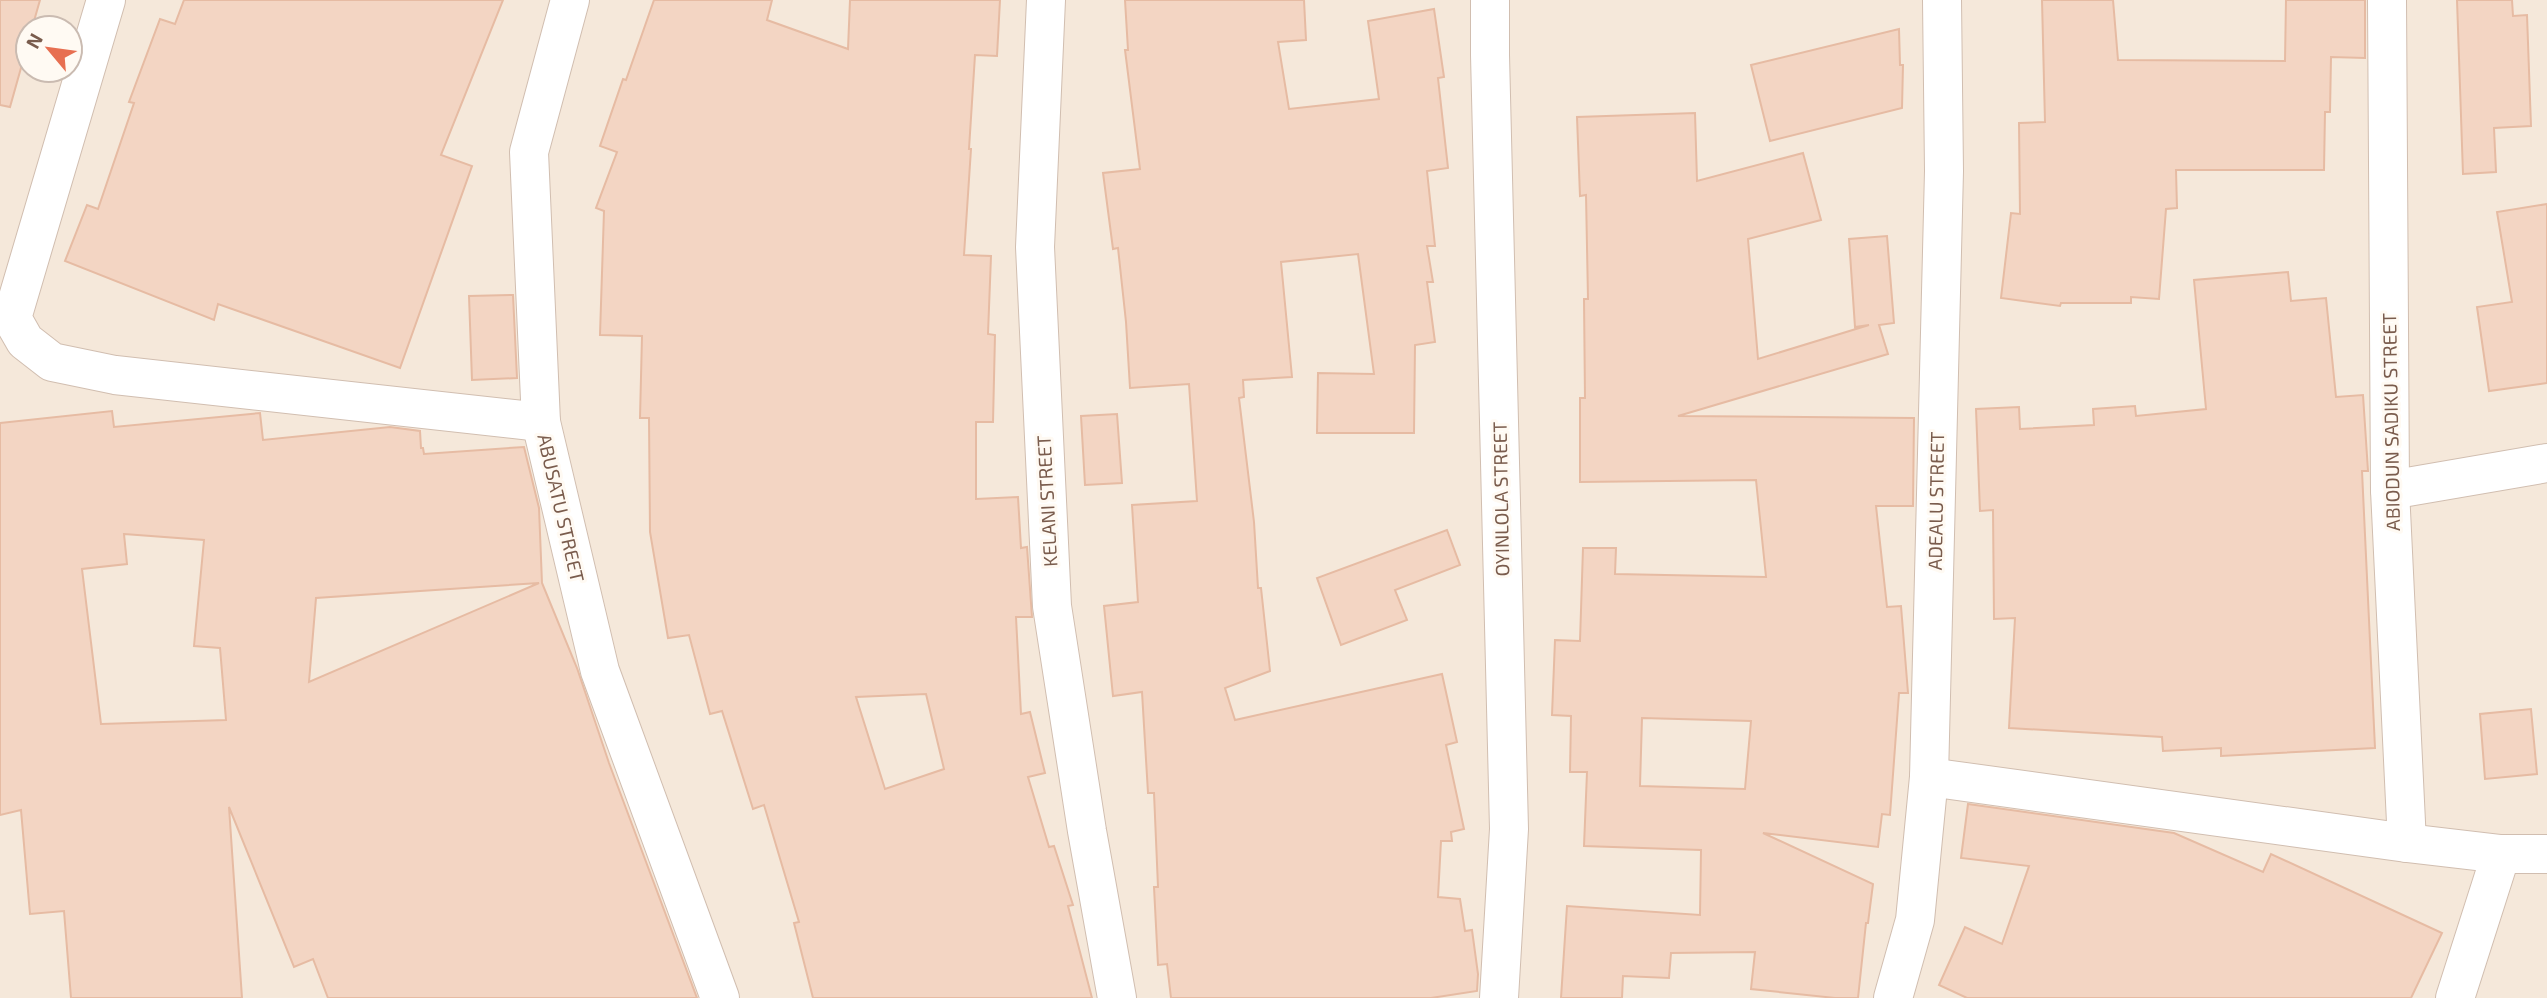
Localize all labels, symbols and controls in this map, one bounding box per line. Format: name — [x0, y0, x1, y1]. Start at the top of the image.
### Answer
north arrow — [14, 14, 84, 84]
text: N — [20, 29, 47, 52]
street label: ABIODUN SADIKU STREET — [2377, 313, 2404, 531]
street label: OYINLOLA STREET — [1488, 421, 1513, 577]
street label: ADEALU STREET — [1923, 431, 1948, 571]
street label: ABUSATU STREET — [533, 432, 590, 584]
street label: KELANI STREET — [1032, 435, 1061, 567]

